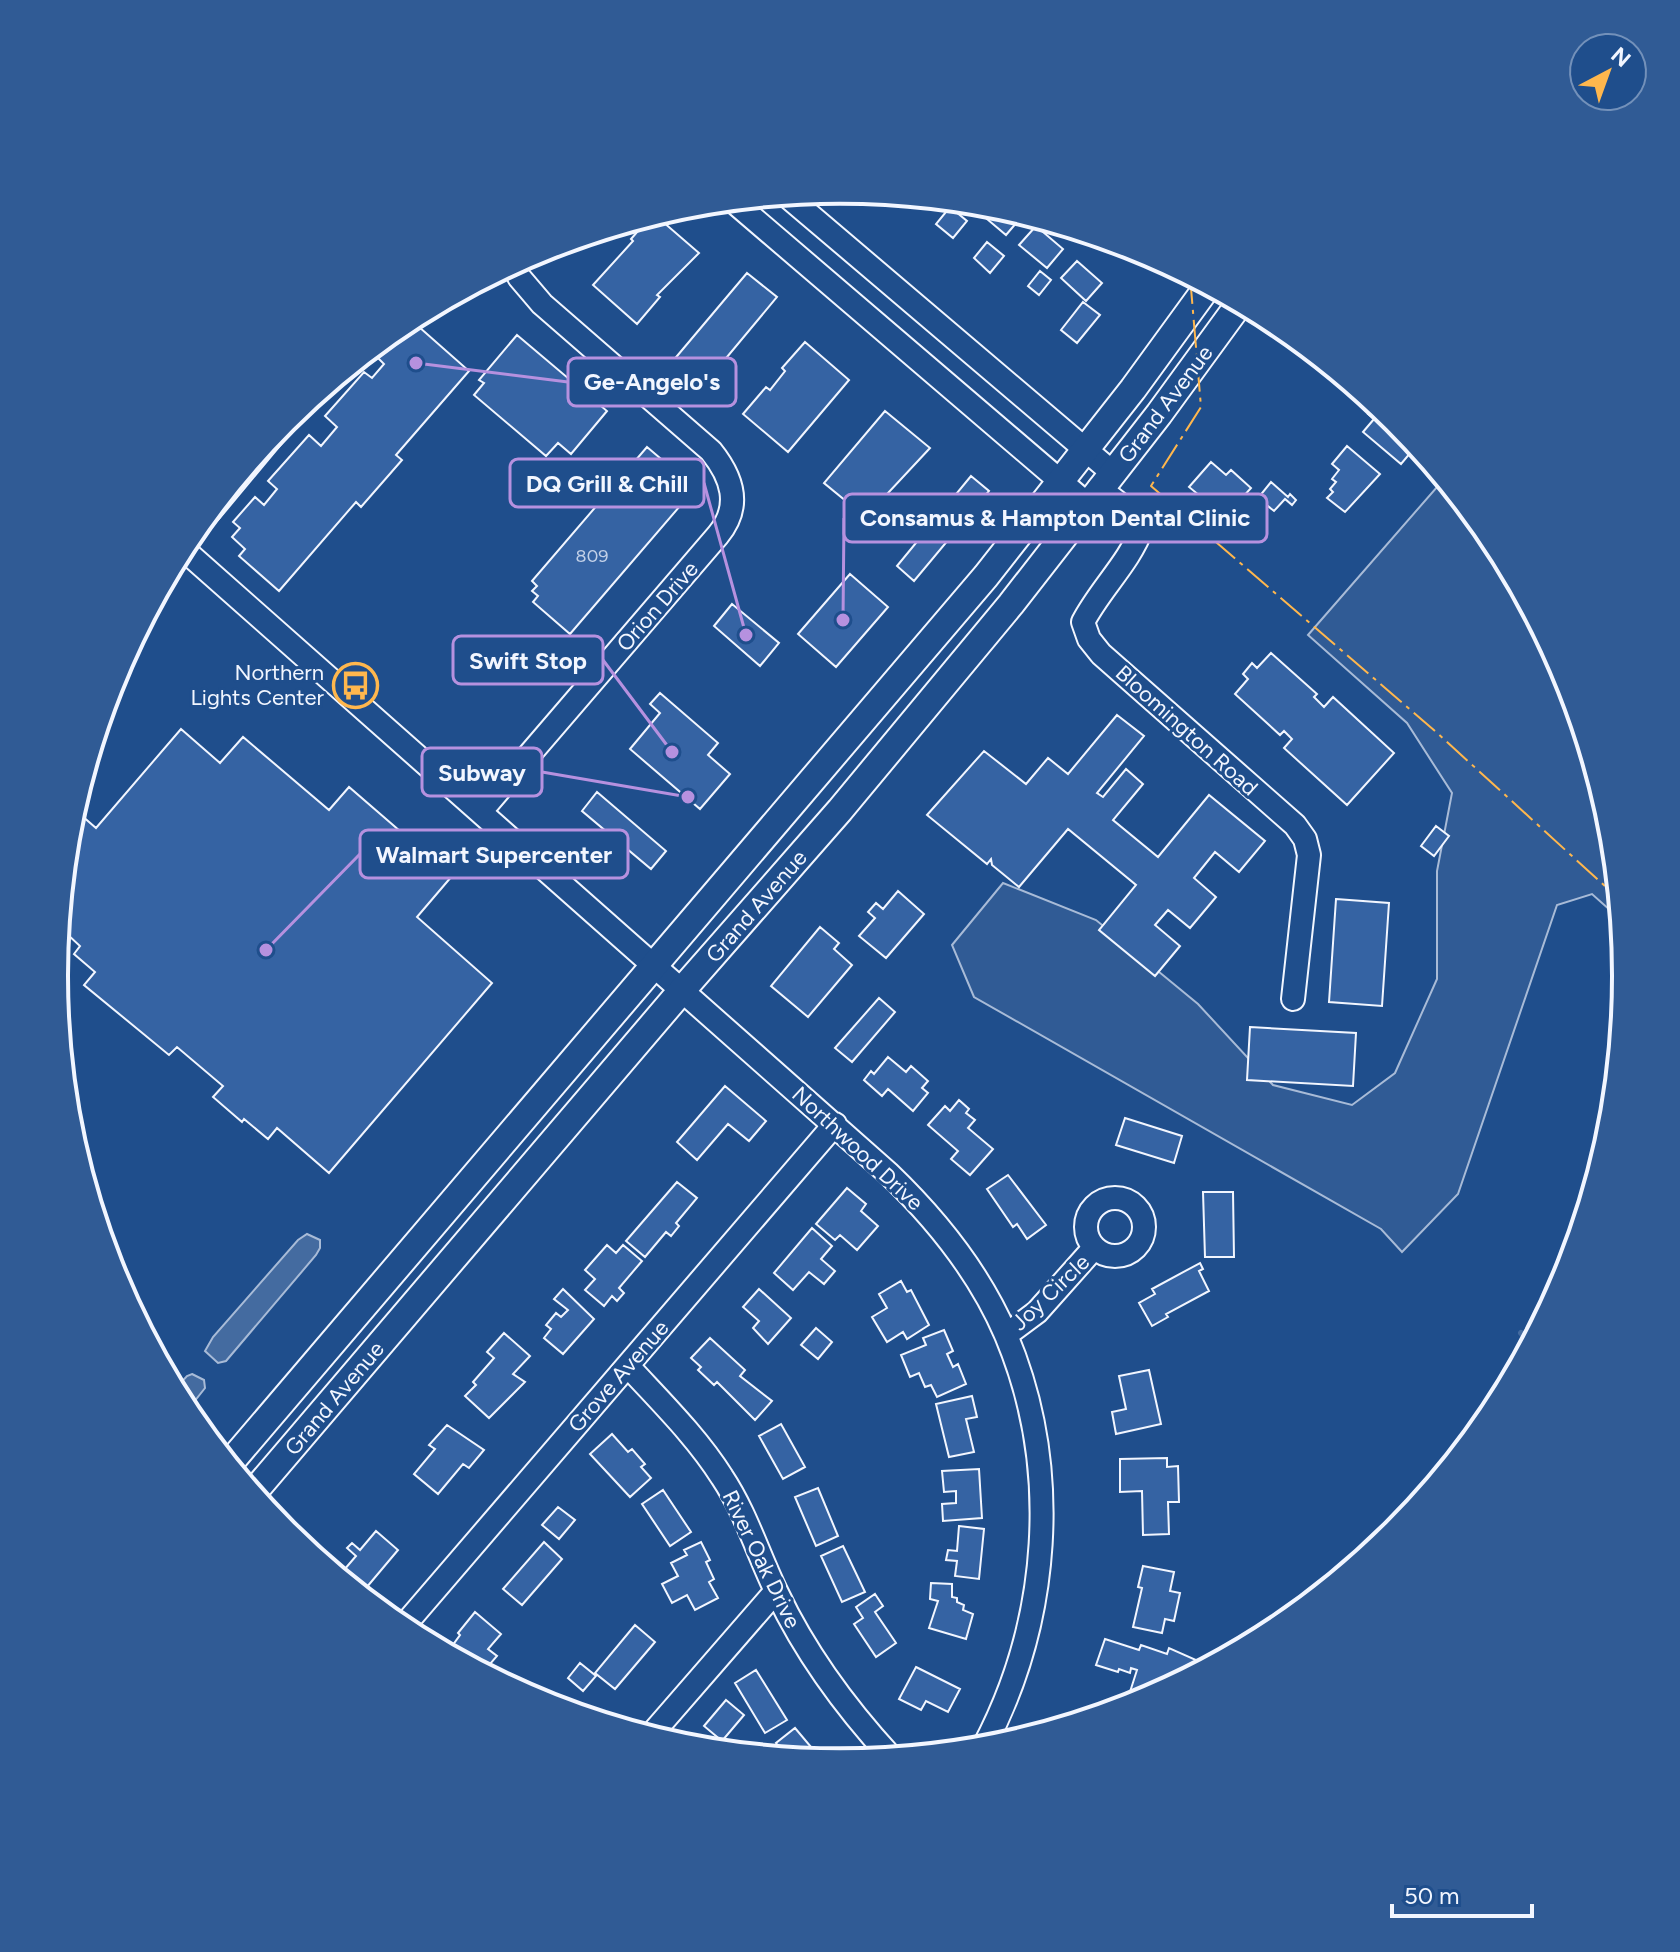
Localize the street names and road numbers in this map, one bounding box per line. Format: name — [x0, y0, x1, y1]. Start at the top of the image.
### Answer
street label: Grand Avenue — [1112, 340, 1218, 468]
street label: Orion Drive — [611, 556, 704, 657]
street label: Bloomington Road — [1110, 659, 1263, 801]
street label: Grand Avenue — [700, 844, 813, 968]
street label: Northwood Drive — [787, 1081, 929, 1216]
street label: Joy Circle — [1006, 1249, 1095, 1336]
street label: Grove Avenue — [562, 1315, 674, 1438]
street label: Grand Avenue — [279, 1336, 390, 1461]
street label: River Oak Drive — [716, 1486, 807, 1633]

